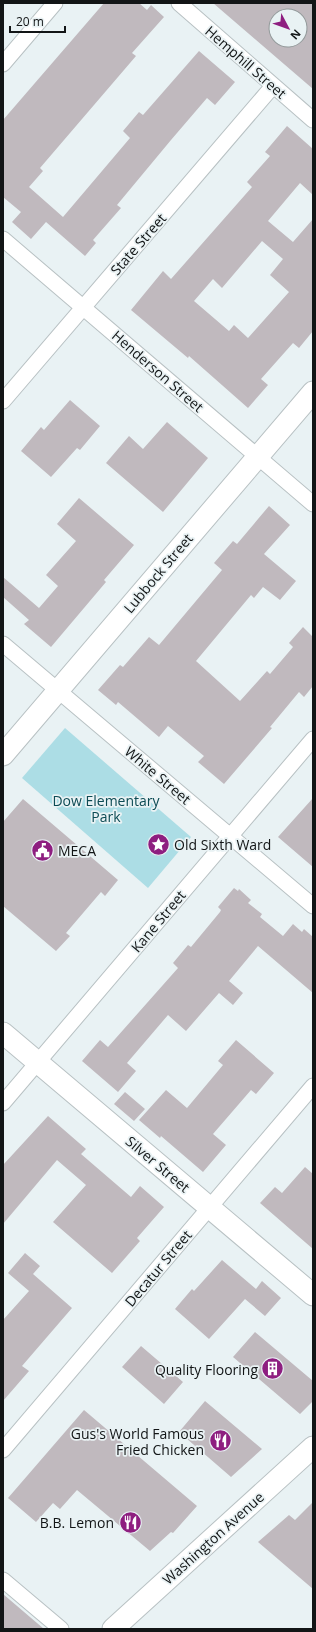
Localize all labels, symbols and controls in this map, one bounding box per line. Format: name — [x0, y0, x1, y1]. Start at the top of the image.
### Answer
scale bar — [10, 8, 65, 34]
north arrow — [268, 8, 308, 48]
text: 20 m — [16, 13, 44, 30]
street label: Hemphill Street — [201, 21, 291, 103]
text: N — [287, 27, 305, 43]
street label: State Street — [106, 209, 170, 279]
street label: Henderson Street — [108, 326, 208, 416]
street label: Lubbock Street — [119, 529, 197, 617]
street label: White Street — [121, 742, 195, 808]
park label: Dow Elementary Park — [52, 791, 161, 826]
place icon: Old Sixth Ward — [145, 831, 171, 857]
place label: Old Sixth Ward — [174, 835, 271, 854]
public building icon: MECA — [30, 837, 56, 863]
place label: MECA — [58, 841, 96, 860]
street label: Kane Street — [126, 886, 190, 956]
street label: Silver Street — [122, 1132, 194, 1196]
street label: Decatur Street — [120, 1226, 196, 1310]
building icon: Quality Flooring — [260, 1356, 286, 1382]
place label: Quality Flooring — [155, 1360, 258, 1379]
place label: Gus's World Famous Fried Chicken — [71, 1424, 204, 1459]
restaurant icon: Gus's World Famous Fried Chicken — [207, 1428, 233, 1454]
street label: Washington Avenue — [158, 1487, 268, 1589]
restaurant icon: B.B. Lemon — [117, 1509, 143, 1535]
place label: B.B. Lemon — [40, 1513, 114, 1532]

